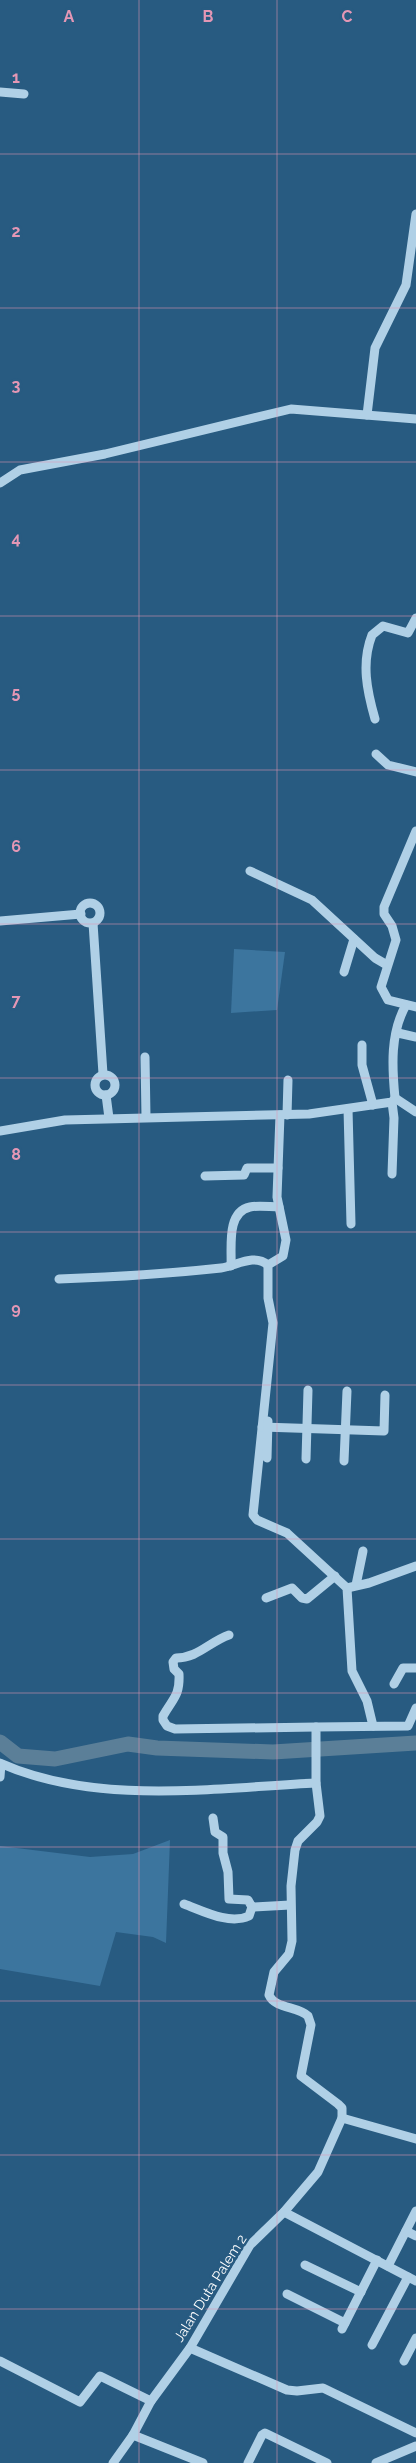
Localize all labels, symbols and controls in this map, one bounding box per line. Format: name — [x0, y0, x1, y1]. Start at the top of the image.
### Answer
text: A — [64, 7, 75, 26]
text: B — [203, 7, 214, 26]
text: C — [342, 7, 353, 26]
text: 1 — [12, 68, 20, 87]
text: 2 — [11, 222, 21, 241]
text: 3 — [12, 376, 21, 395]
text: 4 — [11, 529, 21, 548]
text: 5 — [12, 683, 21, 702]
text: 6 — [11, 837, 21, 856]
text: 7 — [12, 991, 21, 1010]
text: 8 — [11, 1145, 21, 1164]
text: 9 — [11, 1299, 21, 1318]
street label: Jalan Duta Palem 2 — [170, 2231, 250, 2345]

